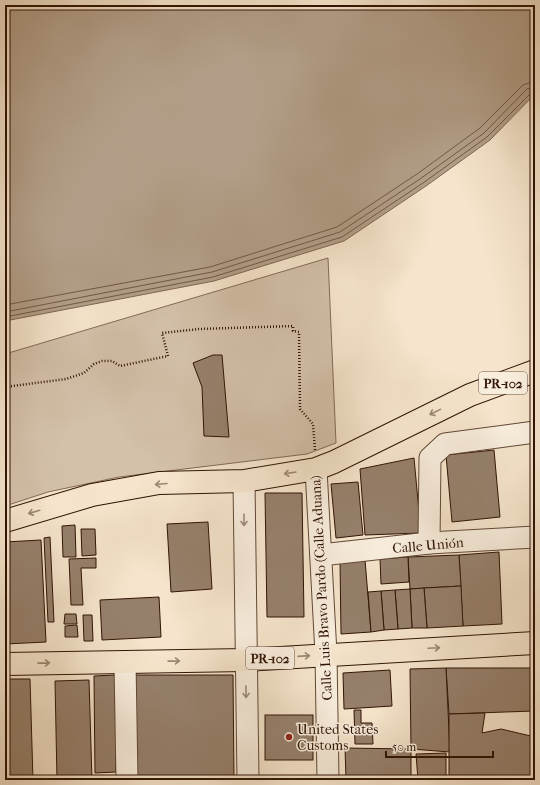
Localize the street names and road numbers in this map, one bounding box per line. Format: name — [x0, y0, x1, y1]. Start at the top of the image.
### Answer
road number: PR-102 — [479, 372, 527, 394]
street label: Calle Luis Bravo Pardo (Calle Aduana) — [307, 475, 336, 701]
street label: Calle Unión — [392, 534, 464, 557]
road number: PR-102 — [246, 647, 294, 669]

